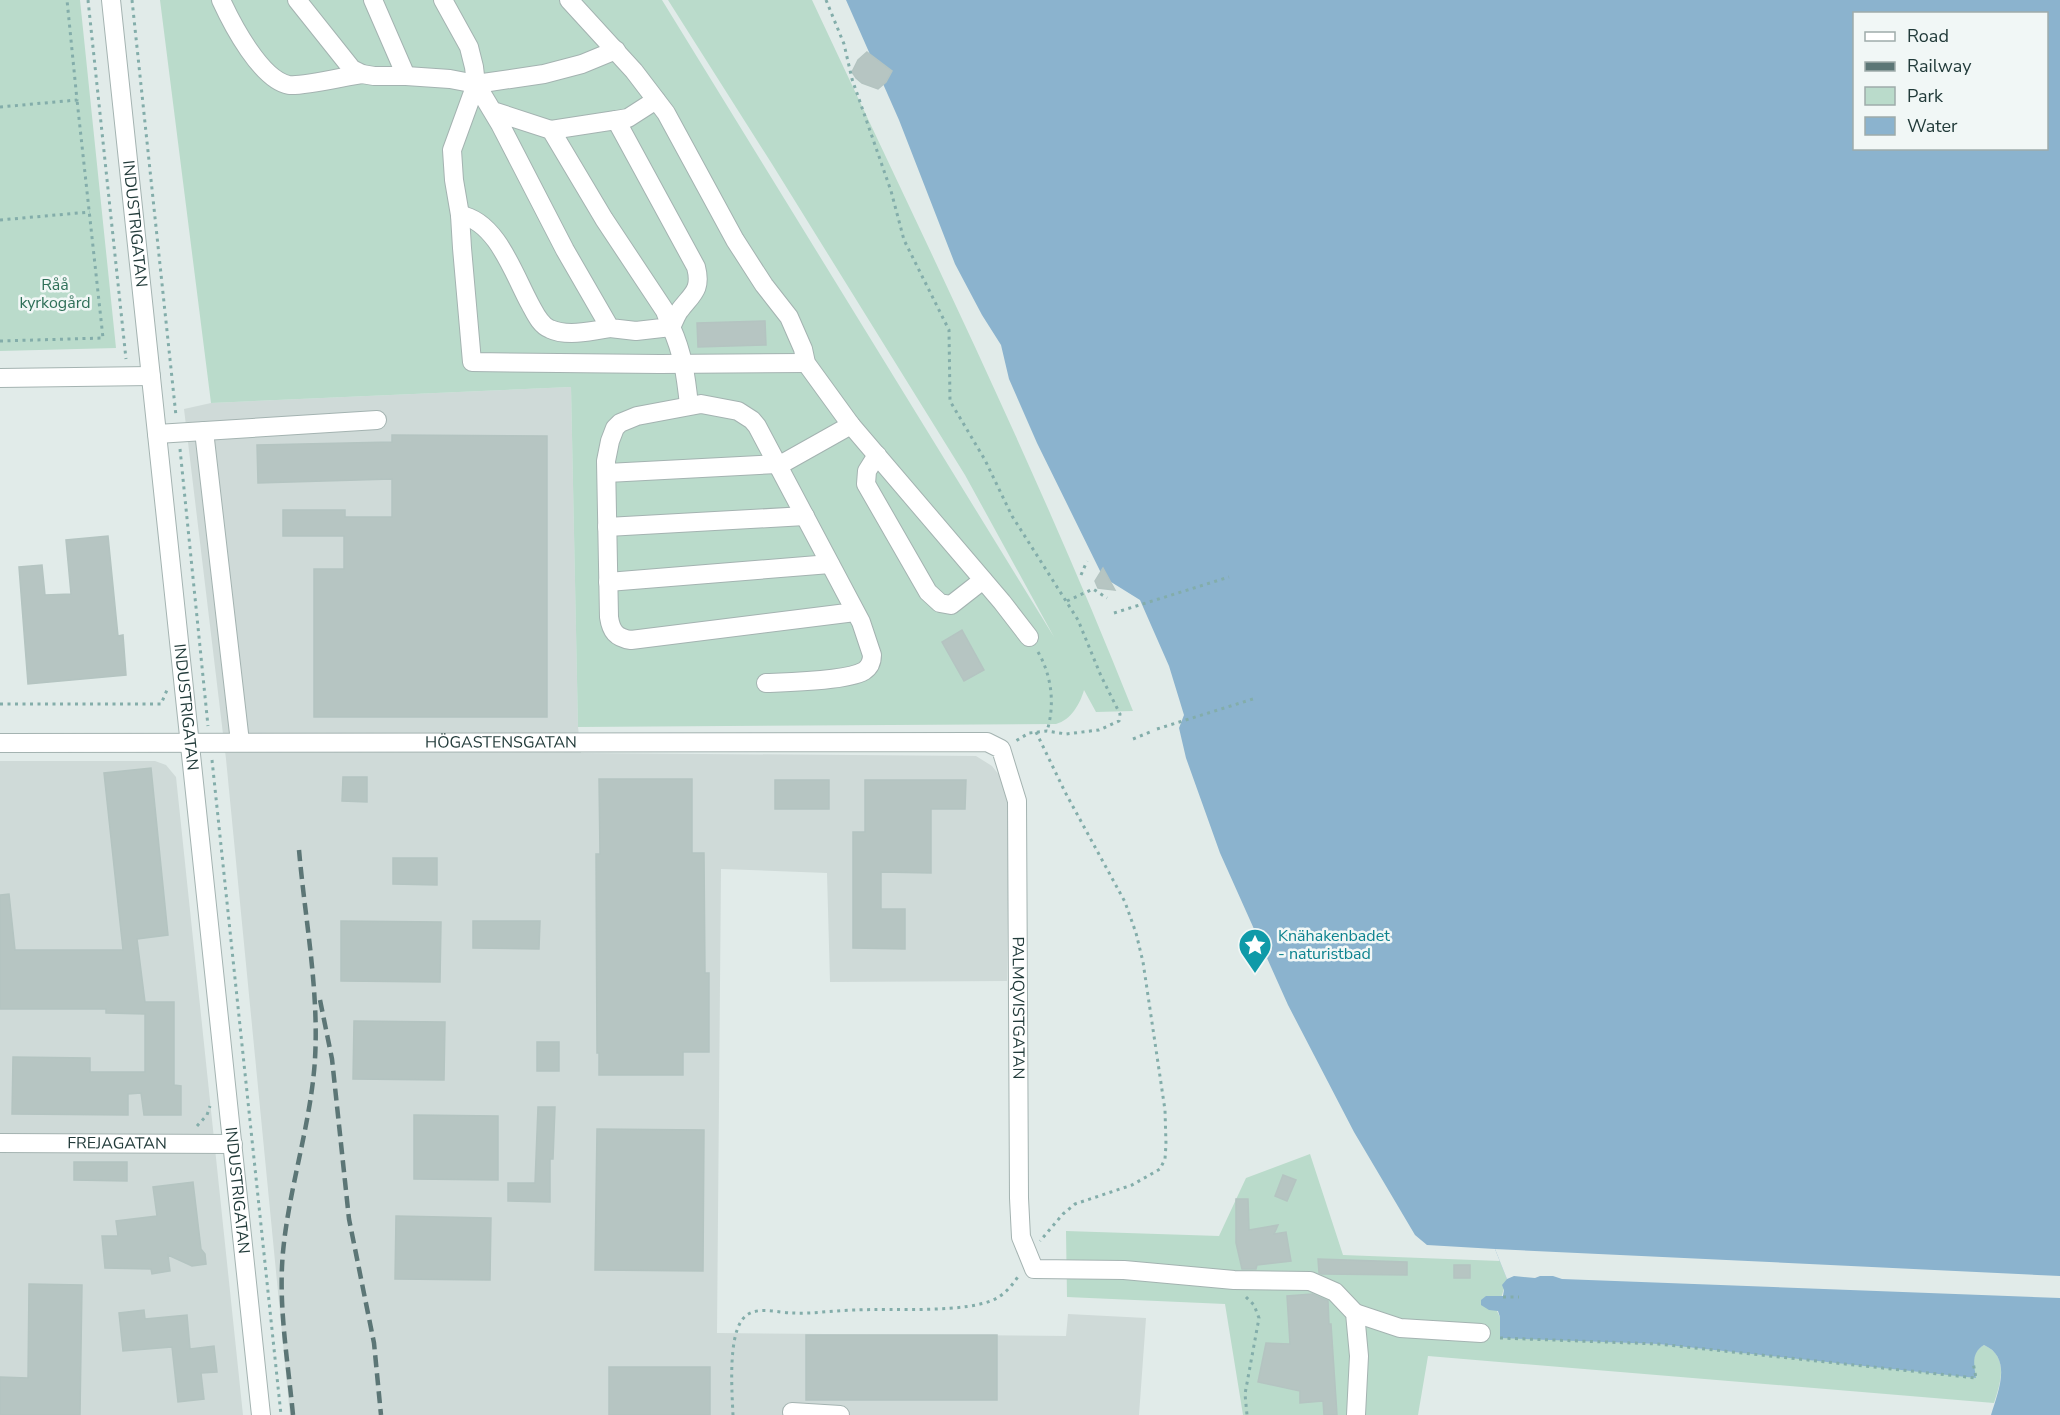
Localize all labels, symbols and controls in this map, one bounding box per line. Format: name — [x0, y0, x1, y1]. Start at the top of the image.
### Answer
legend — [1853, 12, 2048, 150]
text: Road — [1907, 24, 1949, 48]
text: Railway — [1907, 54, 1972, 78]
text: Park — [1907, 84, 1944, 108]
text: Water — [1907, 114, 1958, 138]
street label: INDUSTRIGATAN — [117, 159, 152, 288]
park label: Råå kyrkogård — [19, 274, 91, 314]
street label: INDUSTRIGATAN — [168, 642, 204, 772]
street label: HÖGASTENSGATAN — [425, 731, 577, 754]
place label: Knähakenbadet - naturistbad — [1278, 925, 1390, 965]
place icon: Knähakenbadet - naturistbad — [1237, 927, 1273, 974]
street label: PALMQVISTGATAN — [1007, 936, 1029, 1079]
street label: INDUSTRIGATAN — [220, 1126, 255, 1255]
street label: FREJAGATAN — [67, 1132, 167, 1155]

